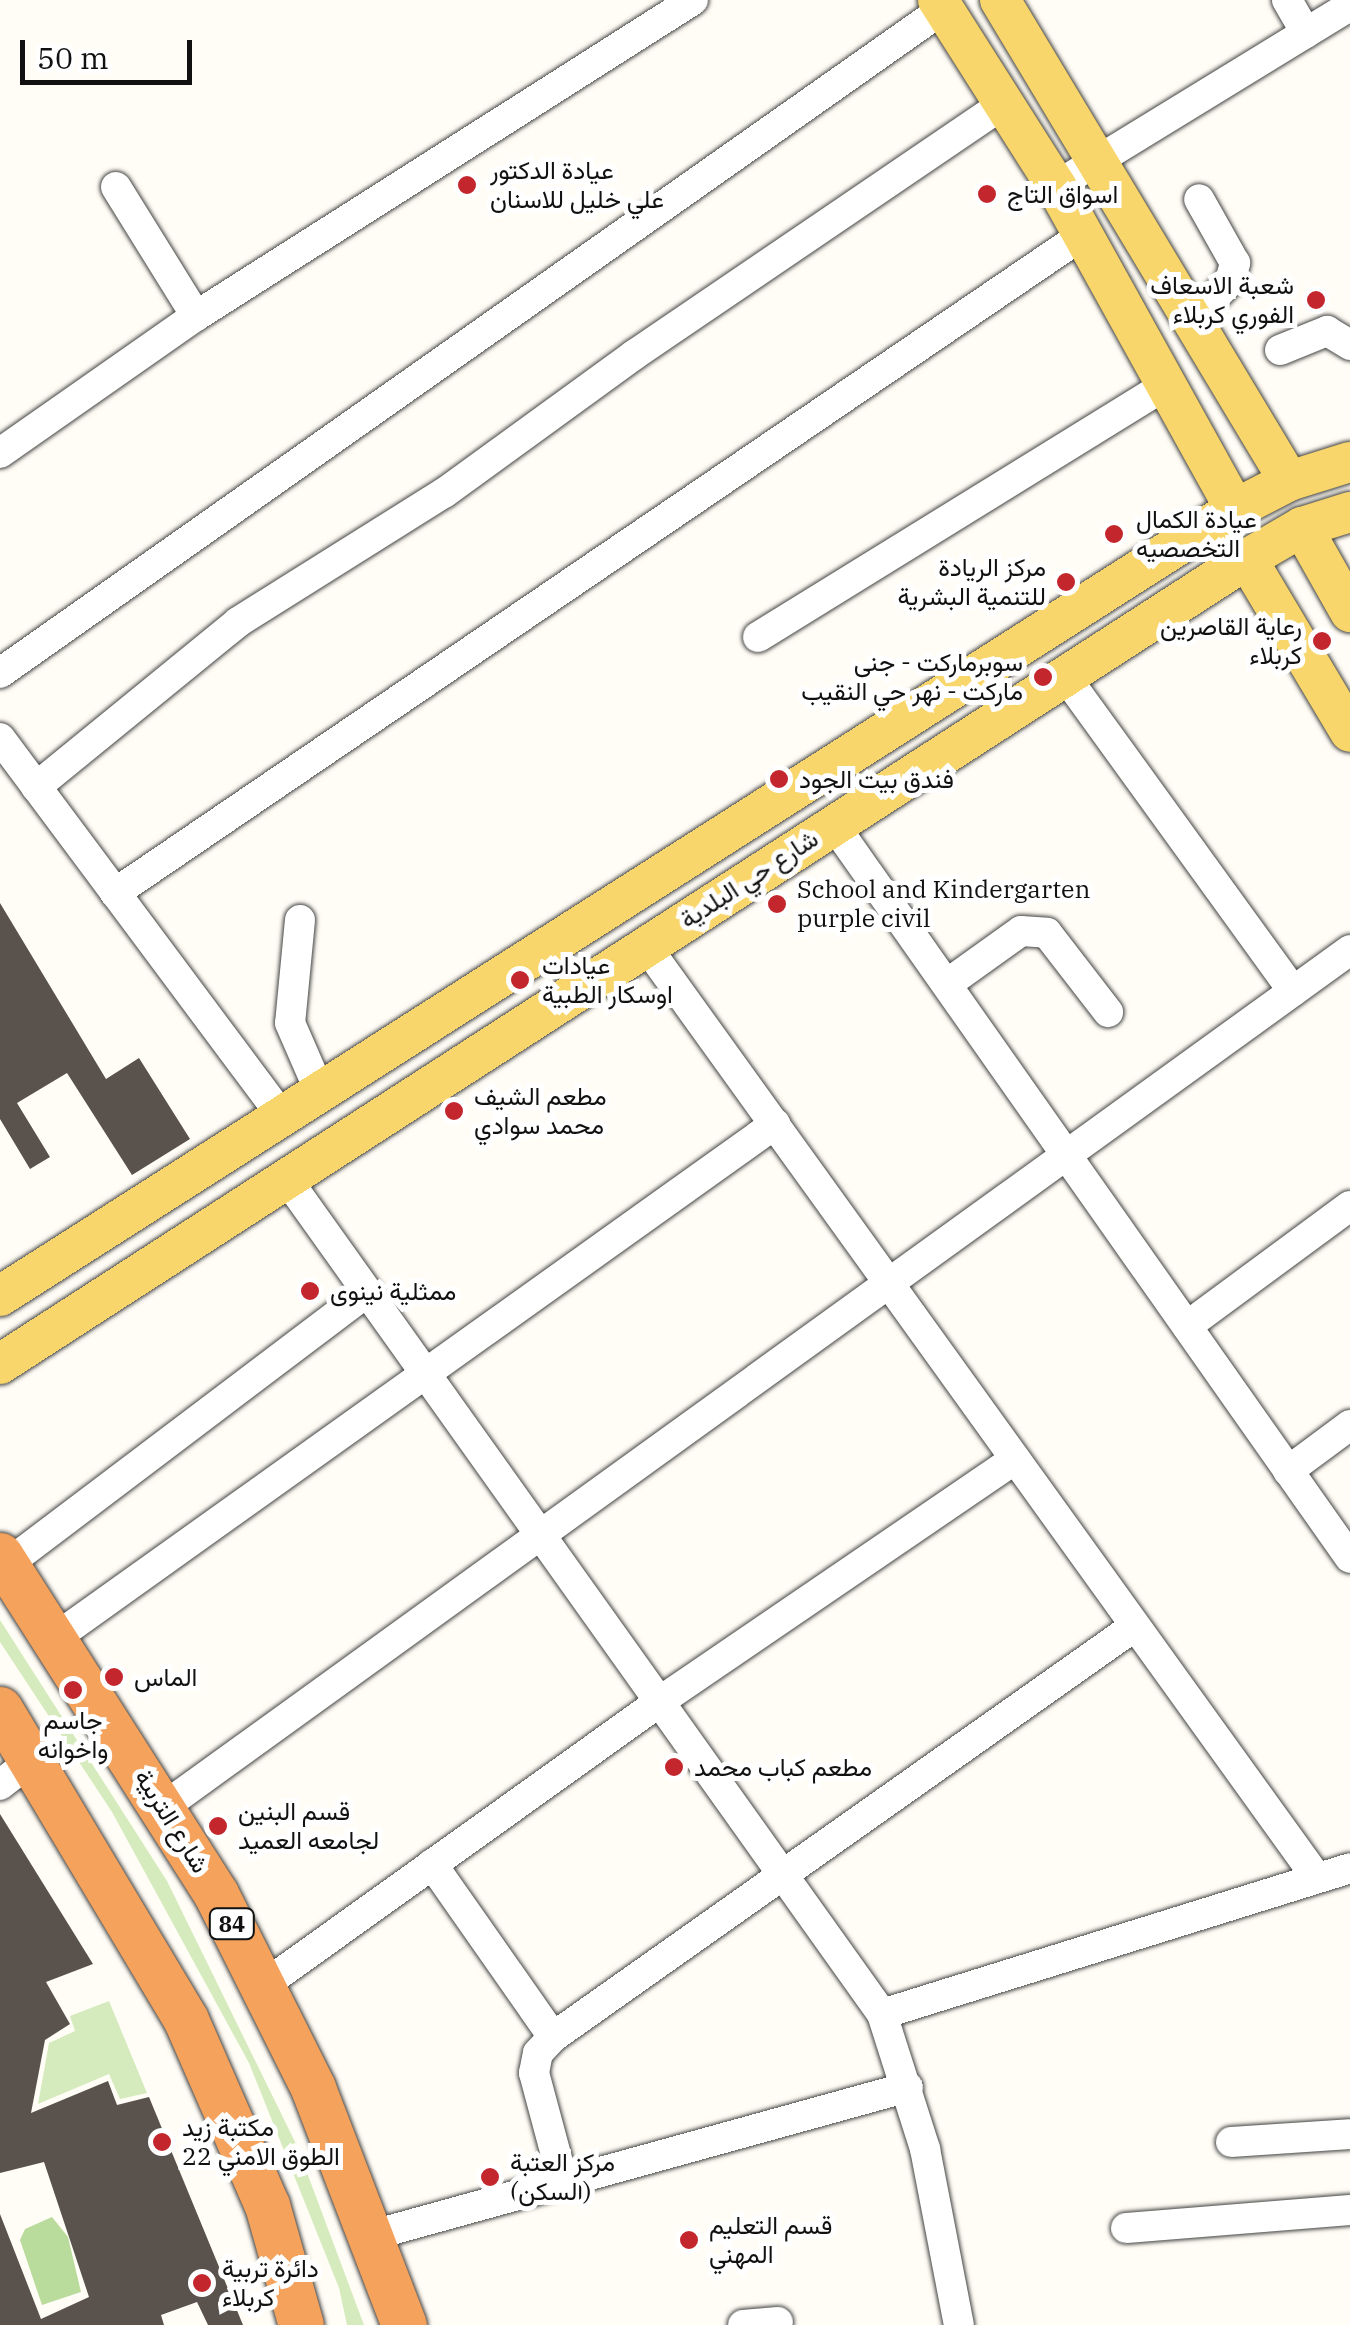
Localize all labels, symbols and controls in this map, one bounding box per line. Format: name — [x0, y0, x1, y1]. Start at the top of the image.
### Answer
scale bar — [25, 20, 198, 82]
text: 50 m — [37, 38, 109, 77]
place label: عيادة الدكتور علي خليل للاسنان — [490, 156, 664, 215]
marker: عيادة الدكتور علي خليل للاسنان — [454, 172, 480, 198]
place label: اسواق التاج — [1007, 179, 1118, 209]
marker: اسواق التاج — [976, 183, 998, 205]
place label: شعبة الاسعاف الفوري كربلاء — [1150, 271, 1294, 330]
marker: شعبة الاسعاف الفوري كربلاء — [1303, 287, 1329, 313]
place label: عيادة الكمال التخصصيه — [1136, 505, 1257, 564]
marker: عيادة الكمال التخصصيه — [1101, 521, 1127, 547]
place label: مركز الريادة للتنمية البشرية — [898, 553, 1046, 612]
marker: مركز الريادة للتنمية البشرية — [1055, 571, 1077, 593]
place label: رعاية القاصرين كربلاء — [1160, 612, 1302, 671]
marker: رعاية القاصرين كربلاء — [1311, 630, 1333, 652]
place label: سوبرماركت - جنى ماركت - نهر حي النقيب — [801, 648, 1023, 707]
marker: سوبرماركت - جنى ماركت - نهر حي النقيب — [1032, 666, 1054, 688]
place label: فندق بيت الجود — [799, 764, 954, 794]
marker: فندق بيت الجود — [768, 768, 790, 790]
street label: شارع حي البلدية — [674, 823, 824, 935]
place label: School and Kindergarten purple civil — [797, 875, 1090, 934]
marker: School and Kindergarten purple civil — [766, 893, 788, 915]
place label: عيادات اوسكار الطبية — [542, 951, 673, 1010]
marker: عيادات اوسكار الطبية — [507, 967, 533, 993]
place label: مطعم الشيف محمد سوادي — [474, 1082, 607, 1141]
marker: مطعم الشيف محمد سوادي — [443, 1100, 465, 1122]
place label: ممثلية نينوى — [330, 1276, 456, 1306]
marker: ممثلية نينوى — [299, 1280, 321, 1302]
place label: الماس — [134, 1662, 197, 1692]
marker: الماس — [103, 1666, 125, 1688]
marker: جاسم واخوانه — [62, 1679, 84, 1701]
place label: جاسم واخوانه — [38, 1706, 108, 1765]
place label: مطعم كباب محمد — [694, 1752, 872, 1782]
marker: مطعم كباب محمد — [663, 1756, 685, 1778]
street label: شارع التربية — [128, 1764, 216, 1878]
place label: قسم البنين لجامعه العميد — [238, 1797, 379, 1856]
marker: قسم البنين لجامعه العميد — [207, 1815, 229, 1837]
road number: 84 — [207, 1907, 257, 1941]
place label: مكتبة زيد الطوق الامني 22 — [182, 2113, 340, 2172]
marker: مكتبة زيد الطوق الامني 22 — [151, 2131, 173, 2153]
place label: مركز العتبة (السكن) — [510, 2148, 615, 2207]
marker: مركز العتبة (السكن) — [479, 2166, 501, 2188]
place label: قسم التعليم المهني — [709, 2211, 832, 2270]
marker: قسم التعليم المهني — [678, 2229, 700, 2251]
place label: دائرة تربية كربلاء — [222, 2254, 319, 2313]
marker: دائرة تربية كربلاء — [191, 2272, 213, 2294]

